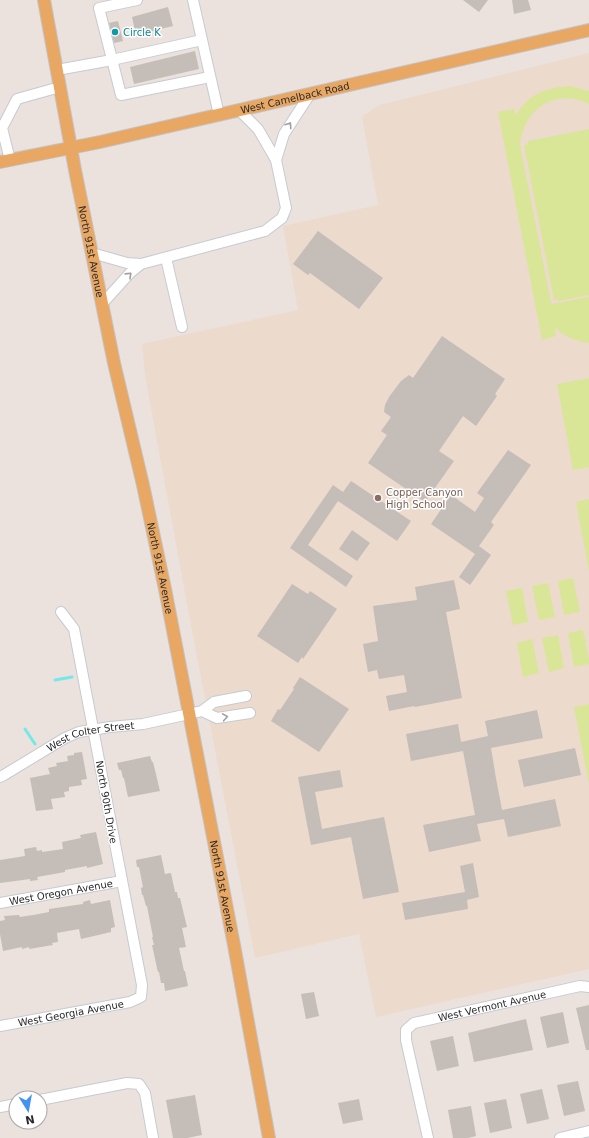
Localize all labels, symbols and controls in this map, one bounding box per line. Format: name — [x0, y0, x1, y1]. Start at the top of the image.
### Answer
marker: Circle K — [110, 27, 120, 37]
place label: Circle K — [123, 27, 161, 38]
street label: West Camelback Road — [239, 80, 351, 116]
one-way arrow — [285, 122, 292, 129]
street label: North 91st Avenue — [76, 205, 106, 299]
one-way arrow — [124, 272, 132, 280]
place label: Copper Canyon High School — [386, 487, 463, 510]
marker: Copper Canyon High School — [373, 493, 383, 503]
street label: North 91st Avenue — [145, 521, 175, 615]
one-way arrow — [222, 713, 228, 722]
street label: West Colter Street — [45, 720, 135, 754]
street label: North 90th Drive — [94, 760, 119, 844]
street label: North 91st Avenue — [208, 839, 236, 933]
street label: West Oregon Avenue — [8, 878, 114, 907]
street label: West Vermont Avenue — [437, 989, 547, 1023]
street label: West Georgia Avenue — [17, 998, 125, 1029]
north arrow — [8, 1090, 48, 1130]
text: N — [24, 1112, 36, 1127]

